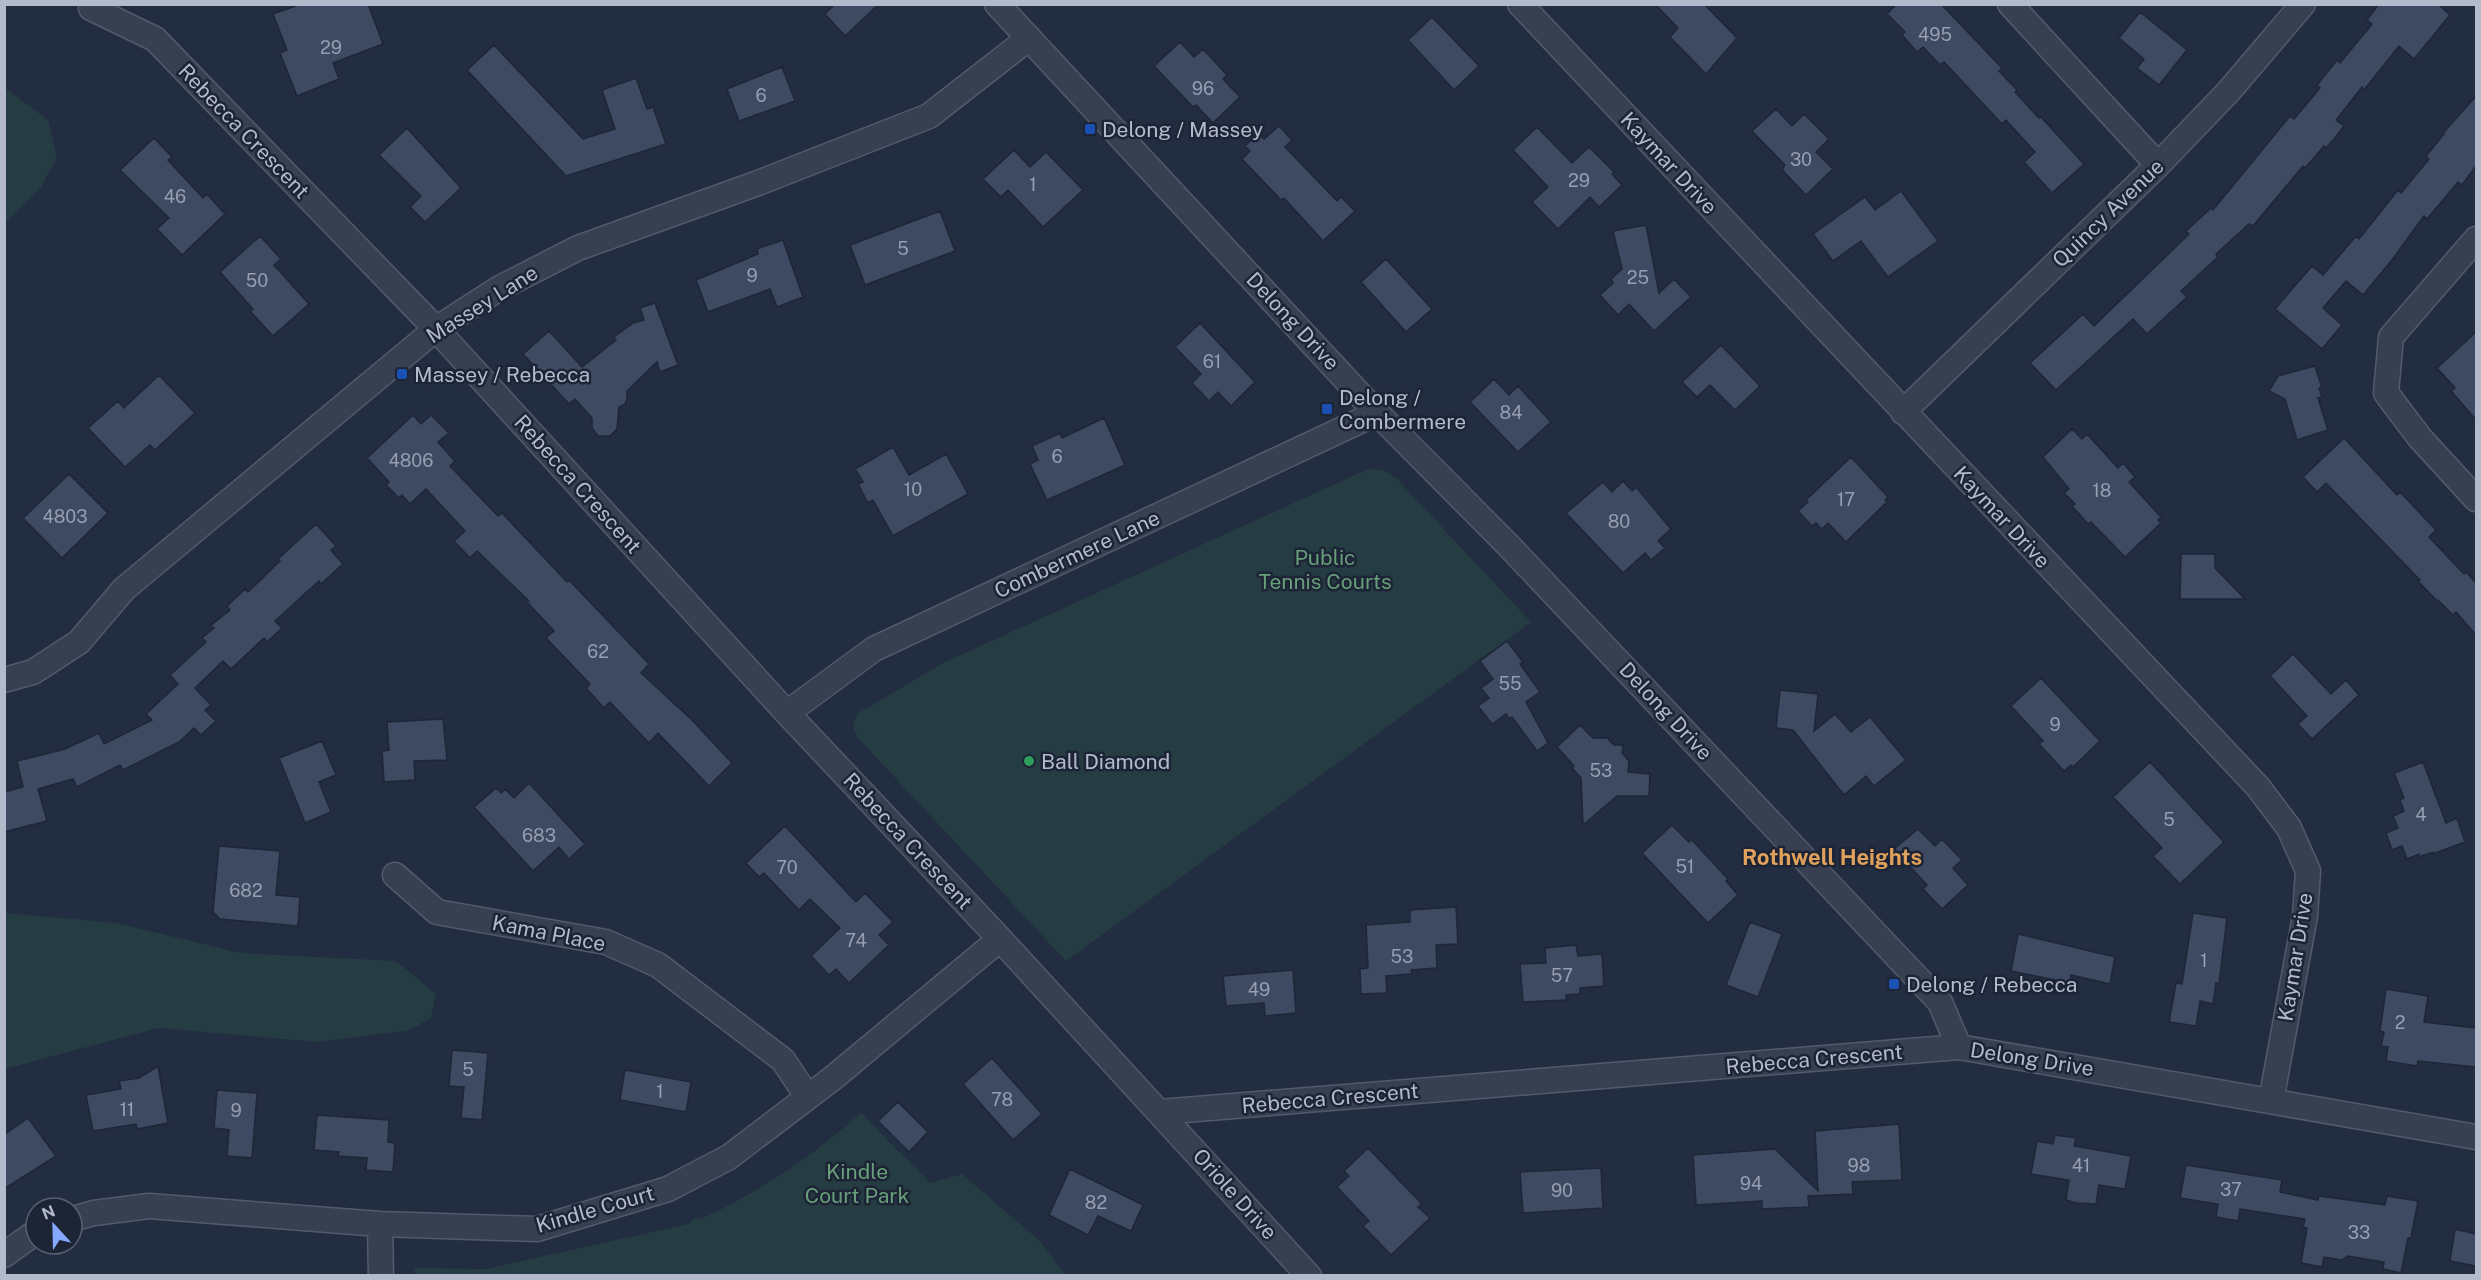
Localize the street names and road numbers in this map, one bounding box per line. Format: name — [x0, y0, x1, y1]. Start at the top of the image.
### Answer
street label: Rebecca Crescent — [173, 58, 315, 204]
street label: Kaymar Drive — [1616, 107, 1722, 219]
street label: Quincy Avenue — [2047, 154, 2169, 272]
street label: Massey Lane — [422, 260, 542, 348]
street label: Delong Drive — [1241, 267, 1345, 375]
street label: Rebecca Crescent — [509, 410, 647, 558]
street label: Kaymar Drive — [1949, 461, 2055, 573]
street label: Combermere Lane — [990, 505, 1164, 603]
street label: Delong Drive — [1614, 657, 1718, 765]
street label: Rebecca Crescent — [838, 768, 978, 914]
street label: Kaymar Drive — [2272, 891, 2318, 1023]
street label: Kama Place — [490, 910, 608, 956]
street label: Delong Drive — [1968, 1037, 2096, 1081]
street label: Rebecca Crescent — [1724, 1039, 1904, 1079]
street label: Rebecca Crescent — [1240, 1078, 1420, 1118]
street label: Oriole Drive — [1188, 1143, 1282, 1245]
street label: Kindle Court — [533, 1180, 657, 1238]

